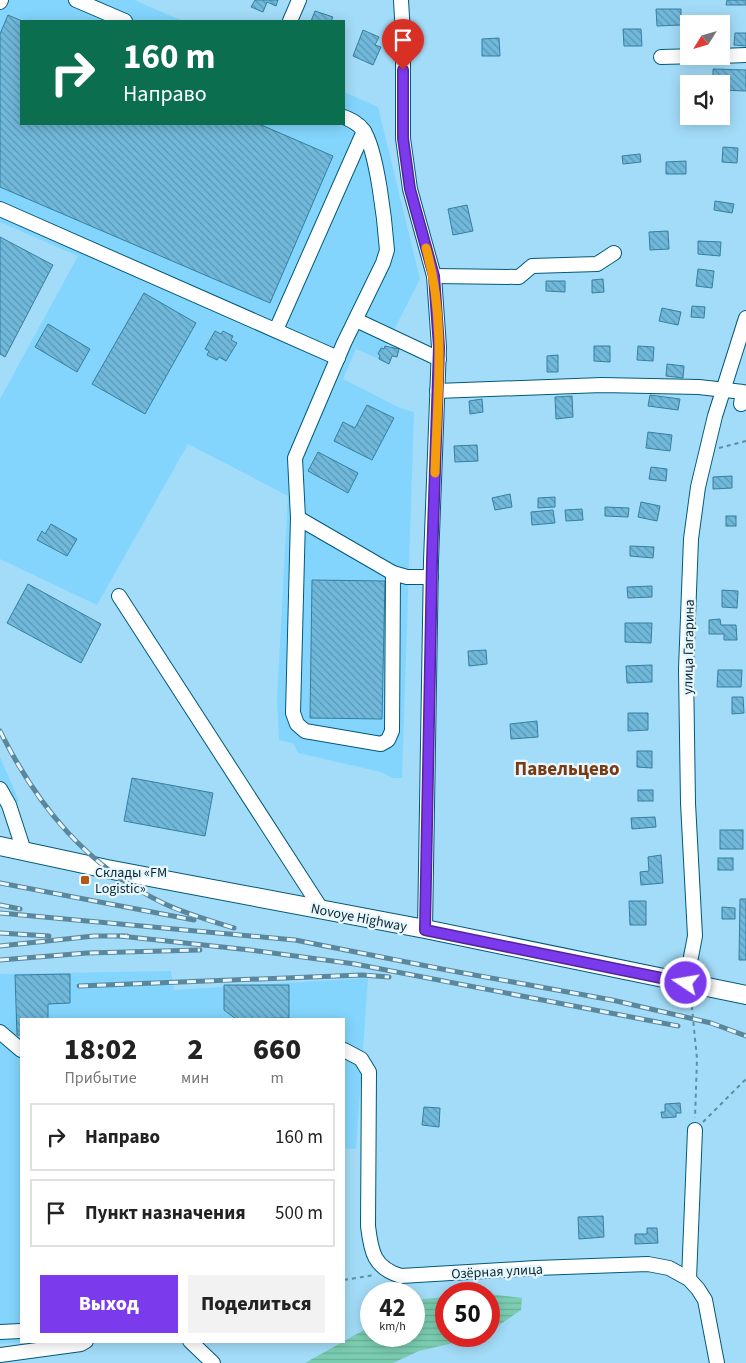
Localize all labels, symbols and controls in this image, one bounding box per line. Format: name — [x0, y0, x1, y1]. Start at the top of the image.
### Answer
north arrow — [680, 15, 730, 65]
map controls — [680, 15, 730, 125]
pin — [382, 19, 424, 70]
icon: arrive — [389, 26, 417, 54]
text: 160 m — [123, 32, 215, 82]
icon: right — [40, 40, 105, 105]
button: sound — [680, 75, 730, 125]
text: Направо — [123, 78, 207, 110]
street label: улица Гагарина — [678, 599, 700, 695]
district label: Павельцево — [515, 756, 619, 783]
place label: Склады «FM Logistic» — [95, 863, 167, 899]
marker: Склады «FM Logistic» — [79, 874, 91, 886]
street label: Novoye Highway — [309, 899, 409, 937]
position arrow — [659, 956, 711, 1008]
text: 18:02 — [64, 1028, 137, 1071]
text: 2 — [187, 1028, 203, 1071]
text: 660 — [253, 1028, 301, 1071]
text: Прибытие — [65, 1067, 137, 1089]
text: мин — [181, 1067, 209, 1089]
text: m — [270, 1067, 284, 1089]
icon: right — [42, 1123, 70, 1151]
text: Направо — [85, 1124, 160, 1151]
text: 160 m — [275, 1124, 323, 1151]
icon: arrive — [42, 1199, 70, 1227]
text: Пункт назначения — [85, 1200, 246, 1227]
text: 500 m — [275, 1200, 323, 1227]
street label: Озёрная улица — [451, 1260, 543, 1284]
button: Выход — [40, 1275, 178, 1333]
button: Поделиться — [188, 1275, 325, 1333]
speed limit sign: 50 — [435, 1282, 500, 1347]
text: 42 — [379, 1290, 406, 1326]
text: km/h — [379, 1318, 406, 1335]

